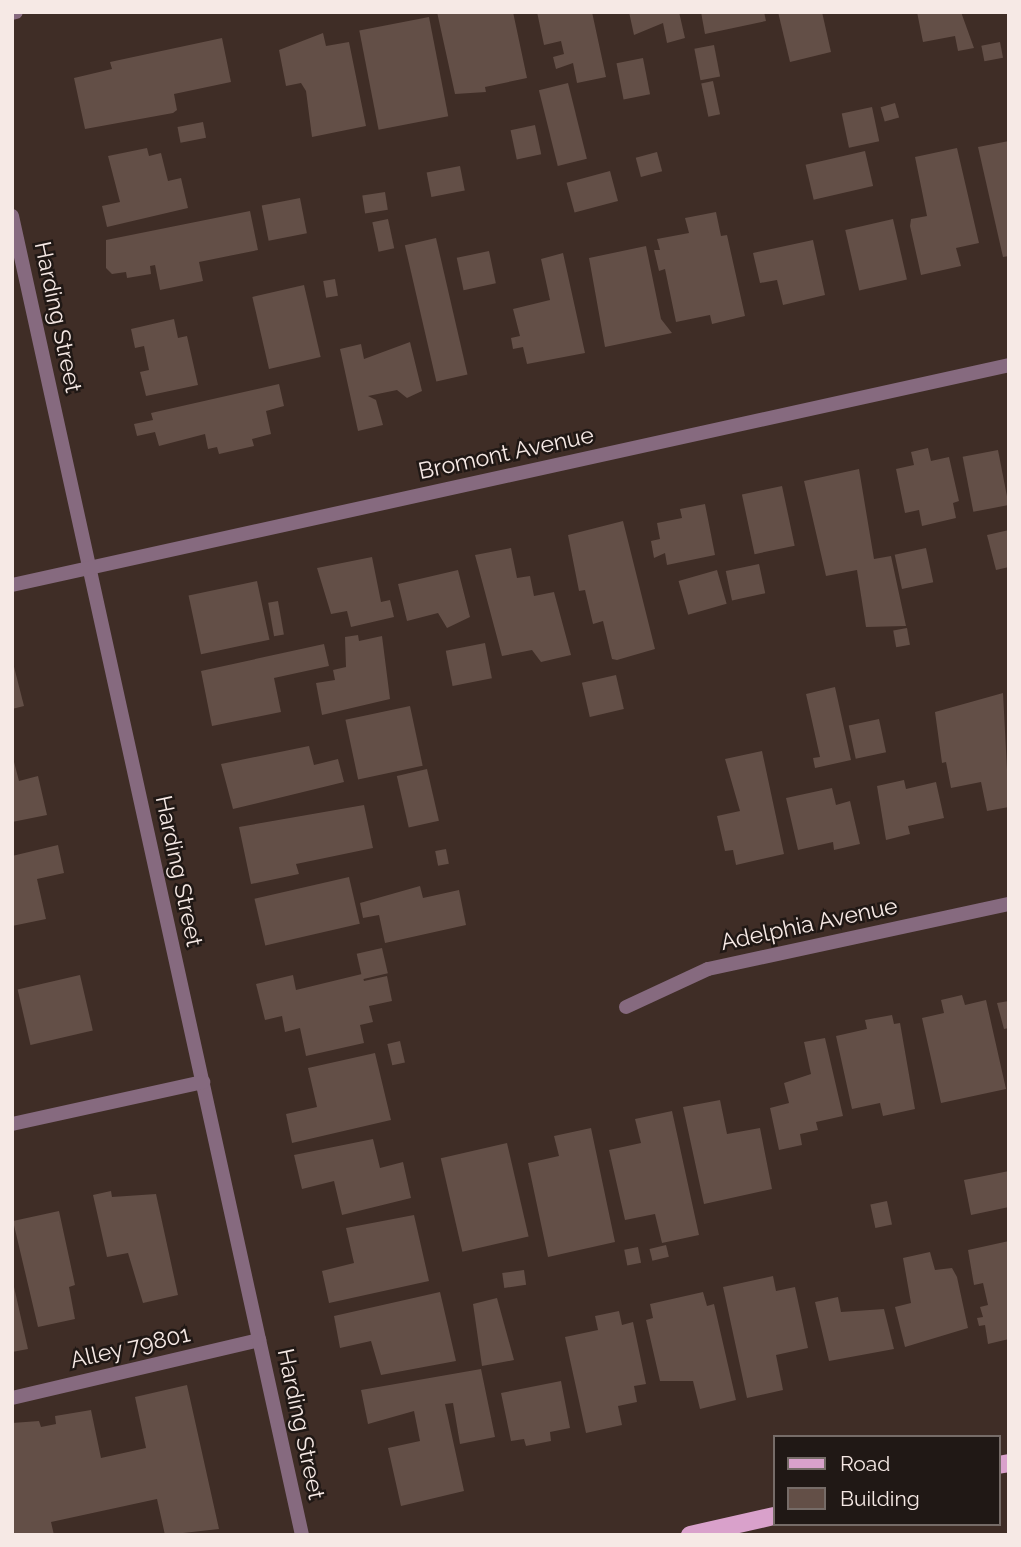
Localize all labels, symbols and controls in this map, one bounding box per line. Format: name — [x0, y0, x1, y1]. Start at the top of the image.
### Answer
street label: Harding Street — [29, 239, 87, 395]
street label: Bromont Avenue — [416, 421, 596, 485]
street label: Harding Street — [150, 793, 208, 949]
street label: Adelphia Avenue — [718, 892, 900, 956]
street label: Alley 79801 — [67, 1320, 193, 1374]
street label: Harding Street — [272, 1346, 330, 1502]
legend — [772, 1435, 1000, 1526]
text: Road — [840, 1451, 890, 1476]
text: Building — [840, 1486, 920, 1511]

